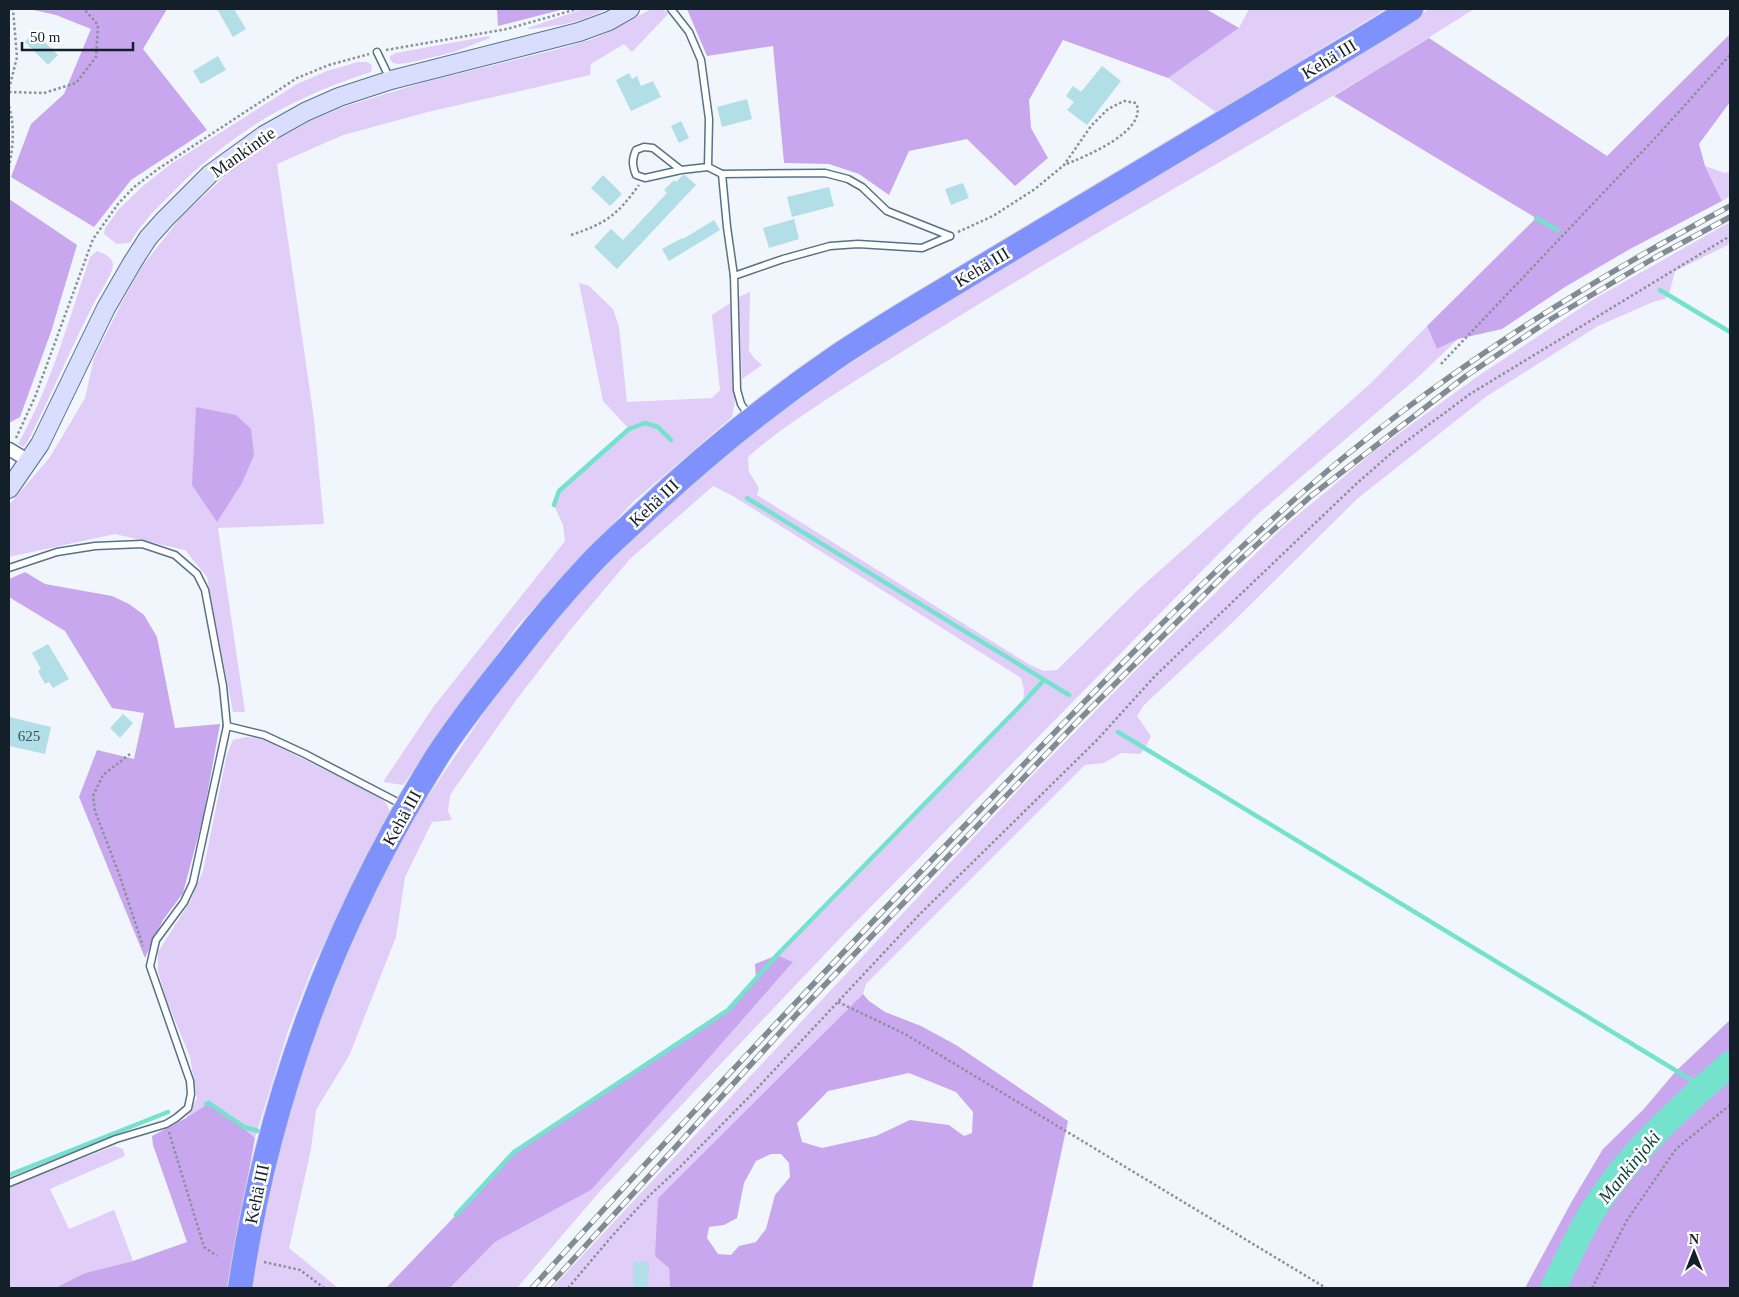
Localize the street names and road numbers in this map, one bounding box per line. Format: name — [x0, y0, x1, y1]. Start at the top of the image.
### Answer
street label: Kehä III — [1298, 35, 1360, 83]
street label: Mankintie — [207, 123, 279, 181]
street label: Kehä III — [951, 243, 1013, 291]
street label: Kehä III — [625, 475, 683, 531]
street label: Kehä III — [379, 787, 425, 849]
street label: Kehä III — [241, 1162, 273, 1226]

